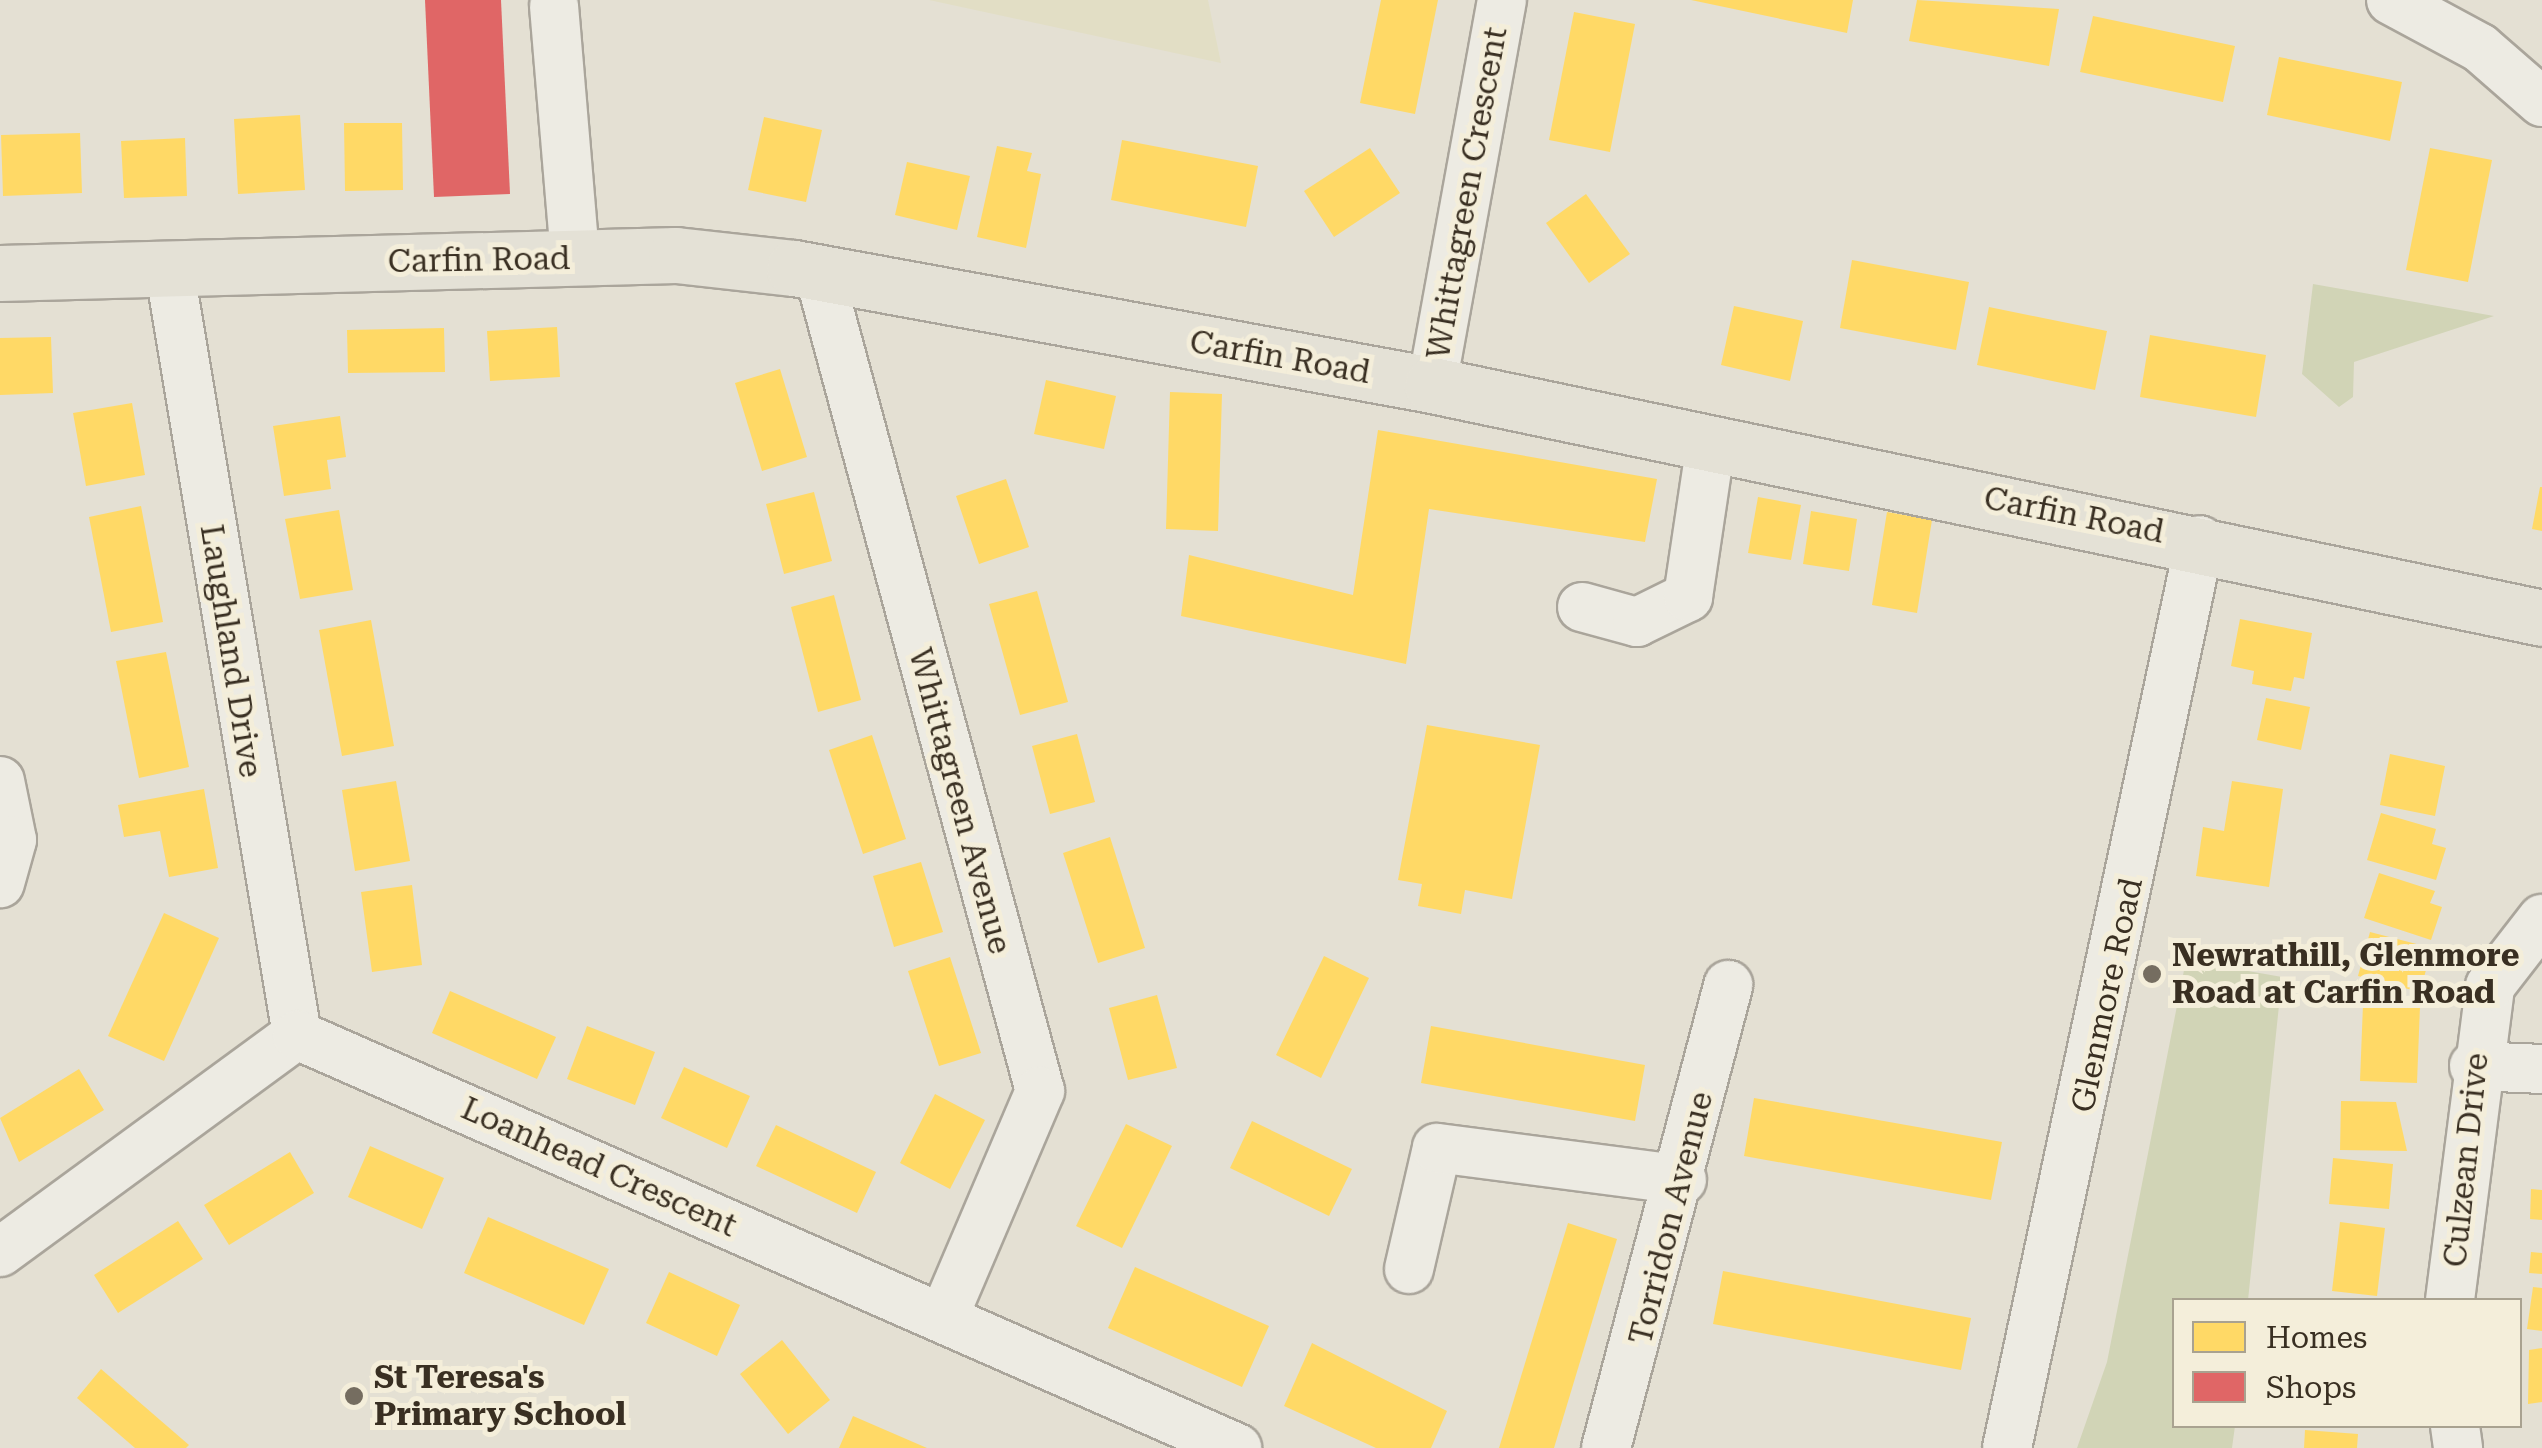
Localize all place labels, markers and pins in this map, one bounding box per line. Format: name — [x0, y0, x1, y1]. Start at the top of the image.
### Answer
place label: Newrathill, Glenmore Road at Carfin Road — [2172, 937, 2519, 1012]
marker: Newrathill, Glenmore Road at Carfin Road — [2141, 963, 2163, 985]
place label: St Teresa's Primary School — [374, 1359, 626, 1434]
marker: St Teresa's Primary School — [343, 1385, 365, 1407]

